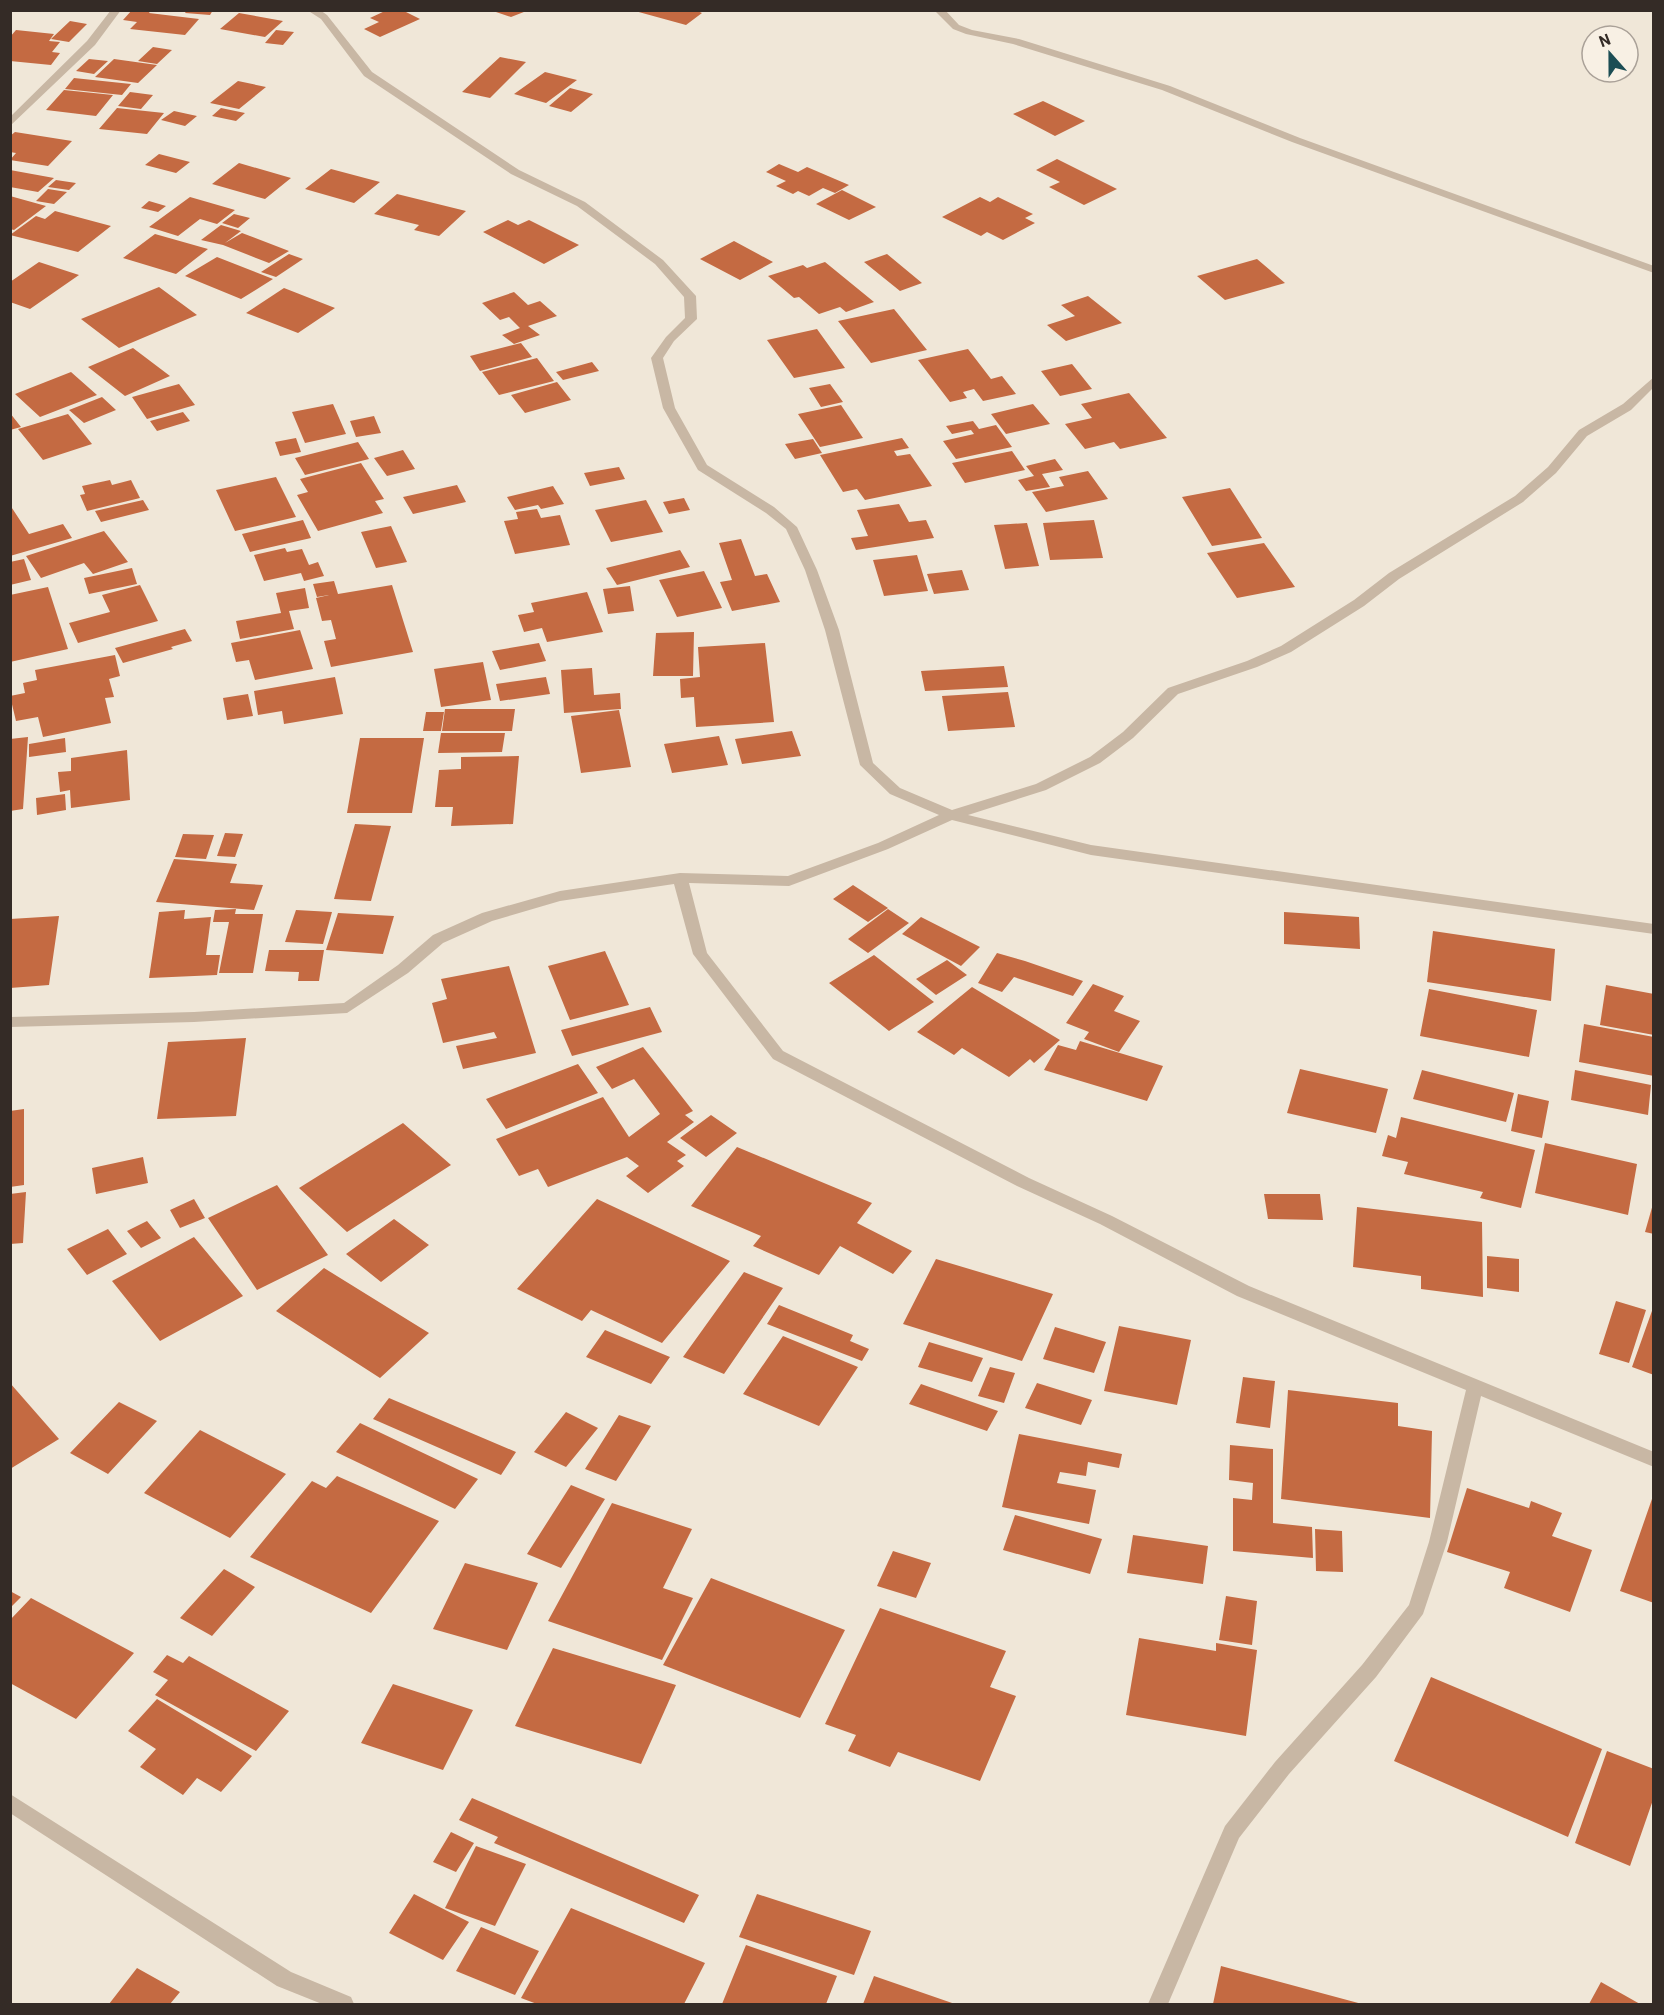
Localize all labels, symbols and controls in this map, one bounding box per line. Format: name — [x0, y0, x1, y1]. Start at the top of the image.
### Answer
north arrow — [1580, 24, 1640, 84]
text: N — [1596, 29, 1613, 50]

